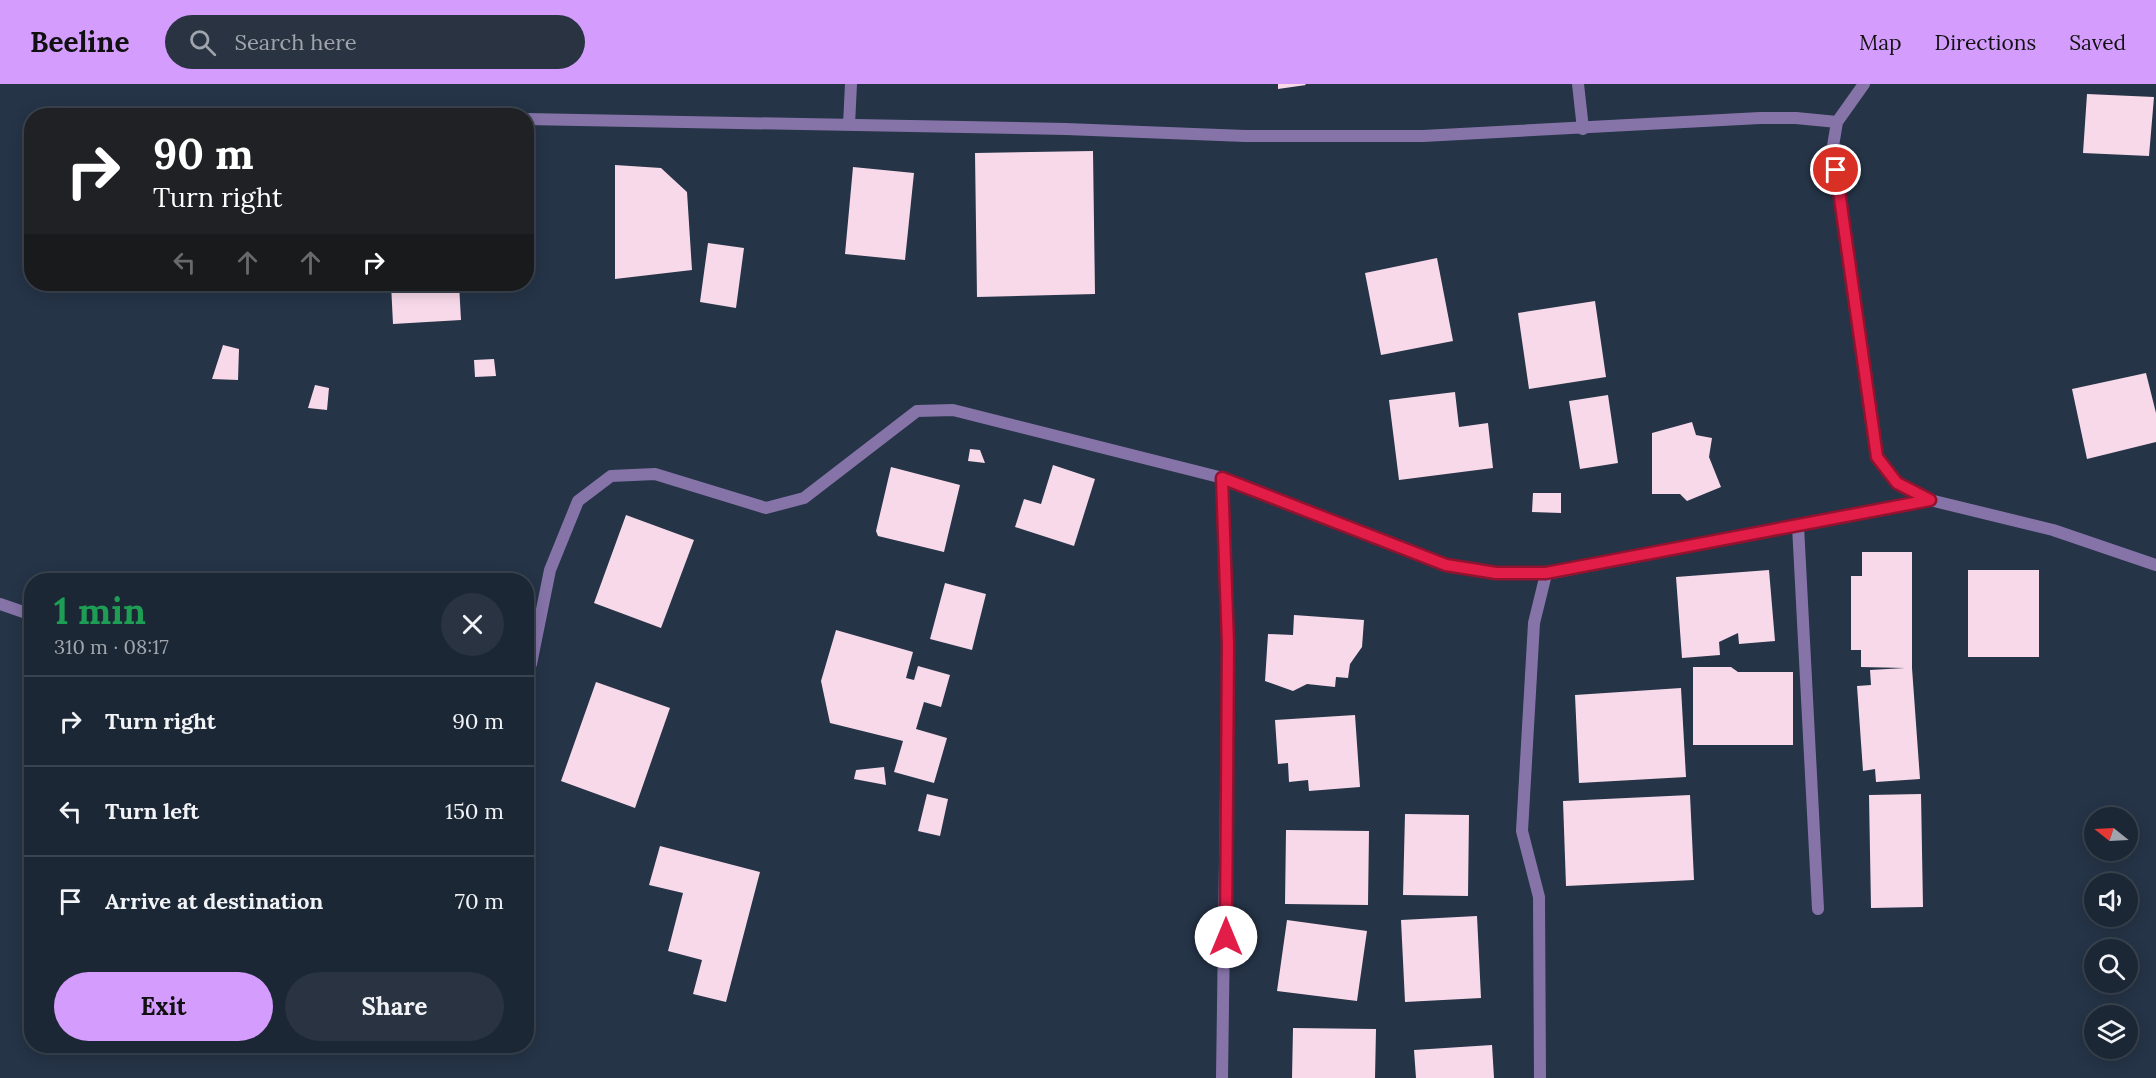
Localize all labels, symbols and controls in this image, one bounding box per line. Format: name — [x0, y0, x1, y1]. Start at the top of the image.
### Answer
search box — [165, 15, 585, 69]
text: Beeline — [30, 24, 129, 60]
icon: search — [186, 26, 219, 59]
text: Search here — [234, 28, 357, 56]
text: Map — [1859, 29, 1902, 56]
text: Directions — [1935, 29, 2036, 56]
text: Saved — [2069, 29, 2126, 56]
text: 90 m — [153, 127, 254, 181]
icon: right — [54, 132, 132, 210]
pin — [1810, 144, 1861, 195]
icon: arrive — [1819, 153, 1852, 186]
text: Turn right — [153, 180, 282, 214]
icon: left — [168, 246, 201, 279]
icon: ahead — [231, 246, 264, 279]
icon: ahead — [294, 246, 327, 279]
icon: right — [357, 246, 390, 279]
text: 1 min — [54, 588, 146, 634]
button: close — [441, 593, 504, 656]
text: 310 m · 08:17 — [54, 634, 169, 659]
icon: right — [54, 705, 87, 738]
text: Turn right — [105, 707, 216, 735]
text: 90 m — [452, 707, 504, 735]
icon: left — [54, 795, 87, 828]
text: Turn left — [105, 797, 199, 825]
text: 150 m — [445, 797, 504, 825]
north arrow — [2084, 807, 2138, 861]
map controls — [2084, 807, 2138, 1059]
button: sound — [2084, 873, 2138, 927]
icon: arrive — [54, 885, 87, 918]
text: Arrive at destination — [105, 887, 323, 915]
text: 70 m — [455, 887, 504, 915]
position arrow — [1194, 905, 1258, 969]
button: search — [2084, 939, 2138, 993]
button: Exit — [54, 972, 273, 1041]
button: Share — [285, 972, 504, 1041]
button: layers — [2084, 1005, 2138, 1059]

